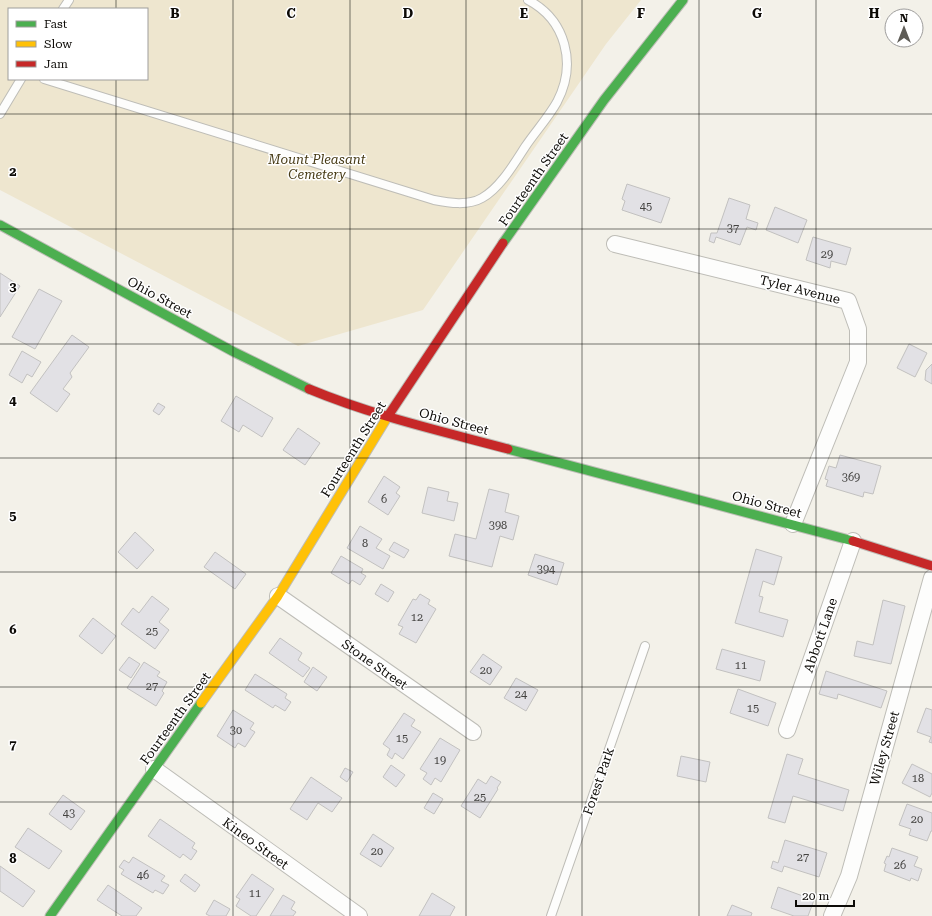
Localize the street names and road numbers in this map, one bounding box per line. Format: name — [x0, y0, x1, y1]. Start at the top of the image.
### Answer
street label: Fourteenth Street — [496, 130, 571, 229]
street label: Tyler Avenue — [758, 272, 842, 307]
street label: Ohio Street — [125, 274, 195, 321]
street label: Fourteenth Street — [318, 398, 389, 500]
street label: Ohio Street — [417, 405, 490, 438]
street label: Ohio Street — [730, 488, 803, 521]
street label: Abbott Lane — [801, 596, 840, 674]
street label: Stone Street — [339, 636, 411, 693]
street label: Fourteenth Street — [137, 669, 214, 767]
street label: Wiley Street — [867, 709, 902, 787]
street label: Forest Park — [580, 745, 617, 817]
street label: Kineo Street — [220, 814, 292, 872]

